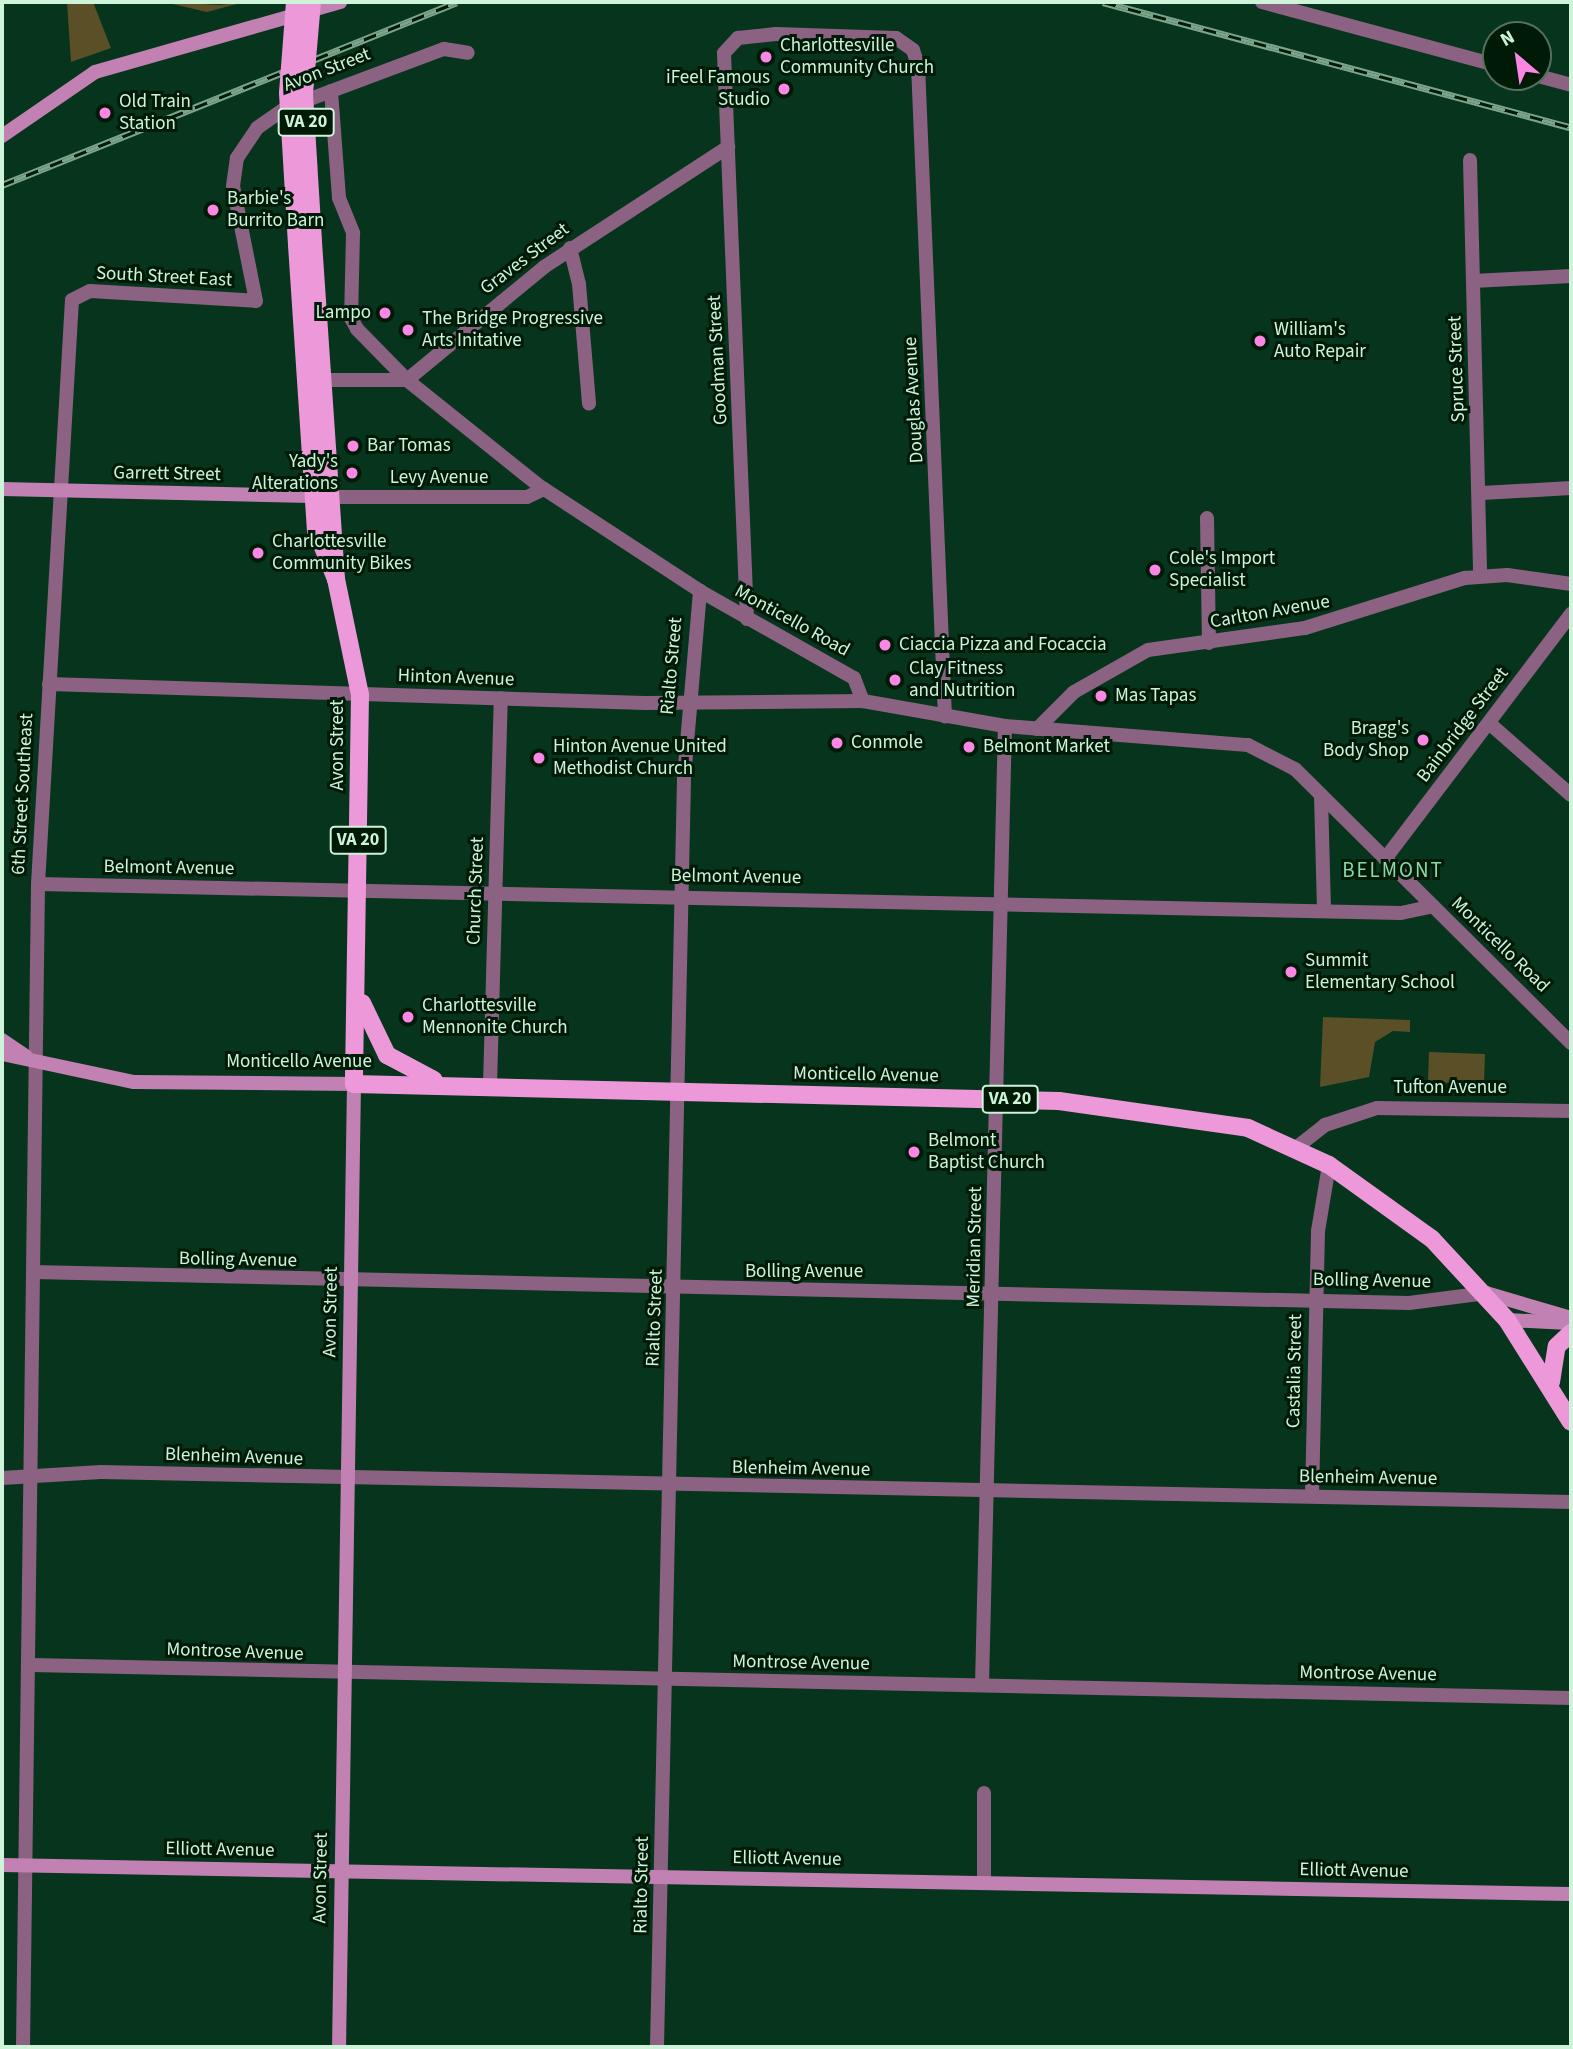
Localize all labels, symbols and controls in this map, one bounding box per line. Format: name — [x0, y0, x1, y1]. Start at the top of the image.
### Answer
north arrow — [1482, 21, 1552, 91]
text: N — [1495, 24, 1520, 54]
place label: Charlottesville Community Church — [780, 35, 934, 79]
street label: Avon Street — [280, 43, 374, 97]
marker: Charlottesville Community Church — [758, 49, 774, 65]
place label: iFeel Famous Studio — [666, 67, 770, 111]
marker: iFeel Famous Studio — [776, 81, 792, 97]
place label: Old Train Station — [119, 91, 191, 135]
marker: Old Train Station — [97, 105, 113, 121]
road number: VA 20 — [276, 107, 336, 136]
place label: Barbie's Burrito Barn — [227, 188, 324, 232]
marker: Barbie's Burrito Barn — [205, 202, 221, 218]
street label: Graves Street — [476, 218, 574, 300]
street label: South Street East — [95, 262, 233, 292]
street label: Goodman Street — [703, 294, 733, 426]
place label: Lampo — [316, 302, 371, 324]
marker: Lampo — [377, 305, 393, 321]
place label: The Bridge Progressive Arts Initative — [422, 308, 603, 352]
street label: Spruce Street — [1444, 315, 1470, 423]
place label: William's Auto Repair — [1274, 319, 1366, 363]
marker: The Bridge Progressive Arts Initative — [400, 322, 416, 338]
marker: William's Auto Repair — [1252, 333, 1268, 349]
street label: Douglas Avenue — [899, 336, 929, 464]
place label: Bar Tomas — [367, 435, 451, 457]
marker: Bar Tomas — [345, 438, 361, 454]
place label: Yady's Alterations — [252, 451, 338, 495]
street label: Garrett Street — [113, 462, 221, 486]
marker: Yady's Alterations — [344, 465, 360, 481]
street label: Levy Avenue — [390, 467, 488, 489]
place label: Charlottesville Community Bikes — [272, 531, 411, 575]
marker: Charlottesville Community Bikes — [250, 545, 266, 561]
place label: Cole's Import Specialist — [1169, 548, 1275, 592]
marker: Cole's Import Specialist — [1147, 562, 1163, 578]
street label: Monticello Road — [731, 580, 853, 662]
street label: Carlton Avenue — [1208, 590, 1332, 634]
street label: Rialto Street — [656, 616, 688, 716]
place label: Ciaccia Pizza and Focaccia — [899, 634, 1107, 656]
marker: Ciaccia Pizza and Focaccia — [877, 637, 893, 653]
place label: Clay Fitness and Nutrition — [909, 658, 1015, 702]
street label: Bainbridge Street — [1412, 663, 1514, 787]
street label: Hinton Avenue — [397, 665, 515, 691]
marker: Clay Fitness and Nutrition — [887, 672, 903, 688]
place label: Mas Tapas — [1115, 685, 1196, 707]
marker: Mas Tapas — [1093, 688, 1109, 704]
street label: Avon Street — [327, 699, 349, 791]
street label: 6th Street Southeast — [7, 713, 39, 875]
place label: Bragg's Body Shop — [1323, 718, 1409, 762]
place label: Conmole — [851, 732, 923, 754]
marker: Bragg's Body Shop — [1415, 732, 1431, 748]
marker: Conmole — [829, 735, 845, 751]
place label: Hinton Avenue United Methodist Church — [553, 736, 727, 780]
place label: Belmont Market — [983, 736, 1110, 758]
marker: Belmont Market — [961, 739, 977, 755]
marker: Hinton Avenue United Methodist Church — [531, 750, 547, 766]
road number: VA 20 — [328, 826, 388, 854]
street label: Church Street — [463, 836, 489, 946]
street label: Belmont Avenue — [103, 855, 235, 881]
district label: BELMONT — [1343, 857, 1443, 883]
street label: Belmont Avenue — [670, 864, 802, 890]
street label: Monticello Road — [1446, 892, 1554, 998]
place label: Summit Elementary School — [1305, 950, 1455, 994]
marker: Summit Elementary School — [1283, 964, 1299, 980]
place label: Charlottesville Mennonite Church — [422, 995, 568, 1039]
marker: Charlottesville Mennonite Church — [400, 1009, 416, 1025]
street label: Monticello Avenue — [226, 1051, 372, 1073]
street label: Monticello Avenue — [793, 1062, 939, 1088]
street label: Tufton Avenue — [1393, 1077, 1507, 1099]
road number: VA 20 — [980, 1084, 1040, 1114]
place label: Belmont Baptist Church — [928, 1130, 1045, 1174]
marker: Belmont Baptist Church — [906, 1144, 922, 1160]
street label: Meridian Street — [963, 1186, 987, 1308]
street label: Bolling Avenue — [179, 1248, 297, 1272]
street label: Bolling Avenue — [745, 1261, 863, 1283]
street label: Avon Street — [319, 1266, 343, 1358]
street label: Rialto Street — [642, 1269, 668, 1367]
street label: Bolling Avenue — [1313, 1269, 1431, 1293]
street label: Castalia Street — [1283, 1314, 1307, 1428]
street label: Blenheim Avenue — [164, 1443, 304, 1471]
street label: Blenheim Avenue — [732, 1456, 870, 1482]
street label: Blenheim Avenue — [1299, 1465, 1437, 1491]
street label: Montrose Avenue — [166, 1638, 304, 1666]
street label: Montrose Avenue — [732, 1650, 870, 1676]
street label: Montrose Avenue — [1299, 1661, 1437, 1687]
street label: Avon Street — [309, 1832, 333, 1924]
street label: Rialto Street — [630, 1836, 654, 1934]
street label: Elliott Avenue — [165, 1838, 275, 1862]
street label: Elliott Avenue — [732, 1847, 842, 1871]
street label: Elliott Avenue — [1299, 1859, 1409, 1883]

